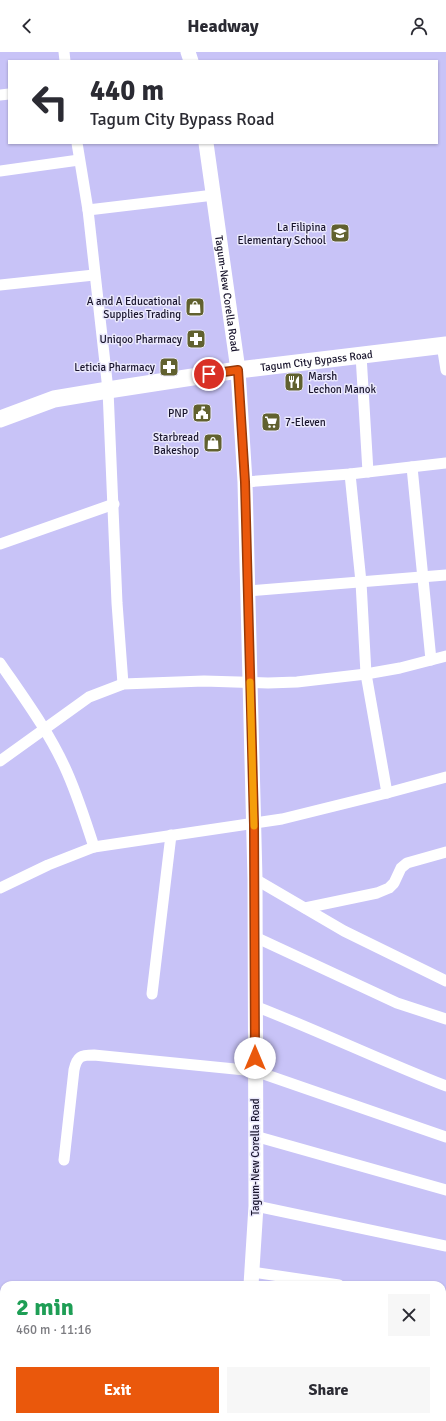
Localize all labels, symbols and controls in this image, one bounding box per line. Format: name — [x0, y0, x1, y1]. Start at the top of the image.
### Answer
icon: back — [16, 15, 38, 37]
text: Headway — [187, 15, 259, 37]
icon: person — [408, 15, 430, 37]
text: 440 m — [90, 74, 164, 108]
icon: left — [24, 76, 76, 128]
text: Tagum City Bypass Road — [90, 108, 275, 130]
place label: La Filipina Elementary School — [238, 221, 326, 247]
school or university icon: La Filipina Elementary School — [329, 222, 351, 244]
street label: Tagum-New Corella Road — [213, 234, 242, 353]
place label: A and A Educational Supplies Trading — [87, 295, 181, 321]
shop icon: A and A Educational Supplies Trading — [184, 296, 206, 318]
pharmacy icon: Uniqoo Pharmacy — [185, 328, 207, 350]
place label: Uniqoo Pharmacy — [99, 333, 183, 346]
street label: Tagum City Bypass Road — [260, 347, 374, 374]
pharmacy icon: Leticia Pharmacy — [158, 356, 180, 378]
pin — [192, 357, 226, 391]
place label: Leticia Pharmacy — [74, 361, 156, 374]
icon: arrive — [198, 363, 220, 385]
place label: Marsh Lechon Manok — [308, 370, 376, 396]
restaurant icon: Marsh Lechon Manok — [283, 371, 305, 393]
public building icon: PNP — [191, 402, 213, 424]
place label: PNP — [168, 407, 188, 420]
supermarket icon: 7-Eleven — [260, 411, 282, 433]
place label: 7-Eleven — [285, 416, 326, 429]
place label: Starbread Bakeshop — [153, 431, 199, 457]
shop icon: Starbread Bakeshop — [202, 432, 224, 454]
position arrow — [234, 1037, 276, 1079]
street label: Tagum-New Corella Road — [249, 1098, 262, 1216]
text: 2 min — [16, 1292, 74, 1322]
button: close — [388, 1294, 430, 1336]
text: 460 m · 11:16 — [16, 1322, 92, 1338]
button: Exit — [16, 1367, 219, 1413]
button: Share — [227, 1367, 430, 1413]

